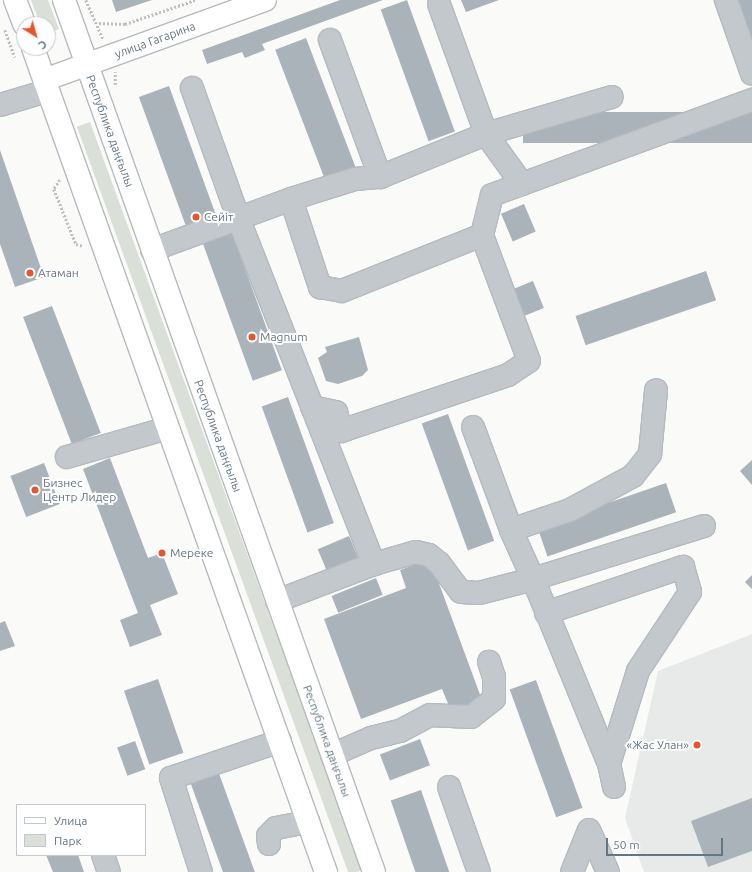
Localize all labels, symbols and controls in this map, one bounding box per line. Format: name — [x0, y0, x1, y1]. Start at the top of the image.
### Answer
north arrow — [16, 16, 56, 56]
street label: улица Гагарина — [113, 19, 197, 61]
text: С — [36, 38, 49, 52]
street label: Республика даңғылы — [83, 73, 137, 189]
place label: Сейіт — [204, 210, 233, 224]
marker: Сейіт — [191, 212, 201, 222]
place label: Атаман — [38, 266, 79, 280]
marker: Атаман — [25, 268, 35, 278]
place label: Magnum — [260, 330, 308, 344]
marker: Magnum — [247, 332, 257, 342]
street label: Республика даңғылы — [191, 378, 245, 494]
place label: Бизнес Центр Лидер — [43, 476, 116, 504]
marker: Бизнес Центр Лидер — [30, 485, 40, 495]
place label: Мереке — [170, 546, 213, 560]
marker: Мереке — [157, 548, 167, 558]
street label: Республика даңғылы — [300, 683, 354, 799]
place label: «Жас Улан» — [627, 738, 689, 752]
marker: «Жас Улан» — [692, 740, 702, 750]
legend — [16, 804, 146, 856]
text: Улица — [54, 814, 87, 827]
scale bar — [608, 830, 725, 856]
text: Парк — [54, 834, 82, 847]
text: 50 m — [613, 838, 640, 851]

